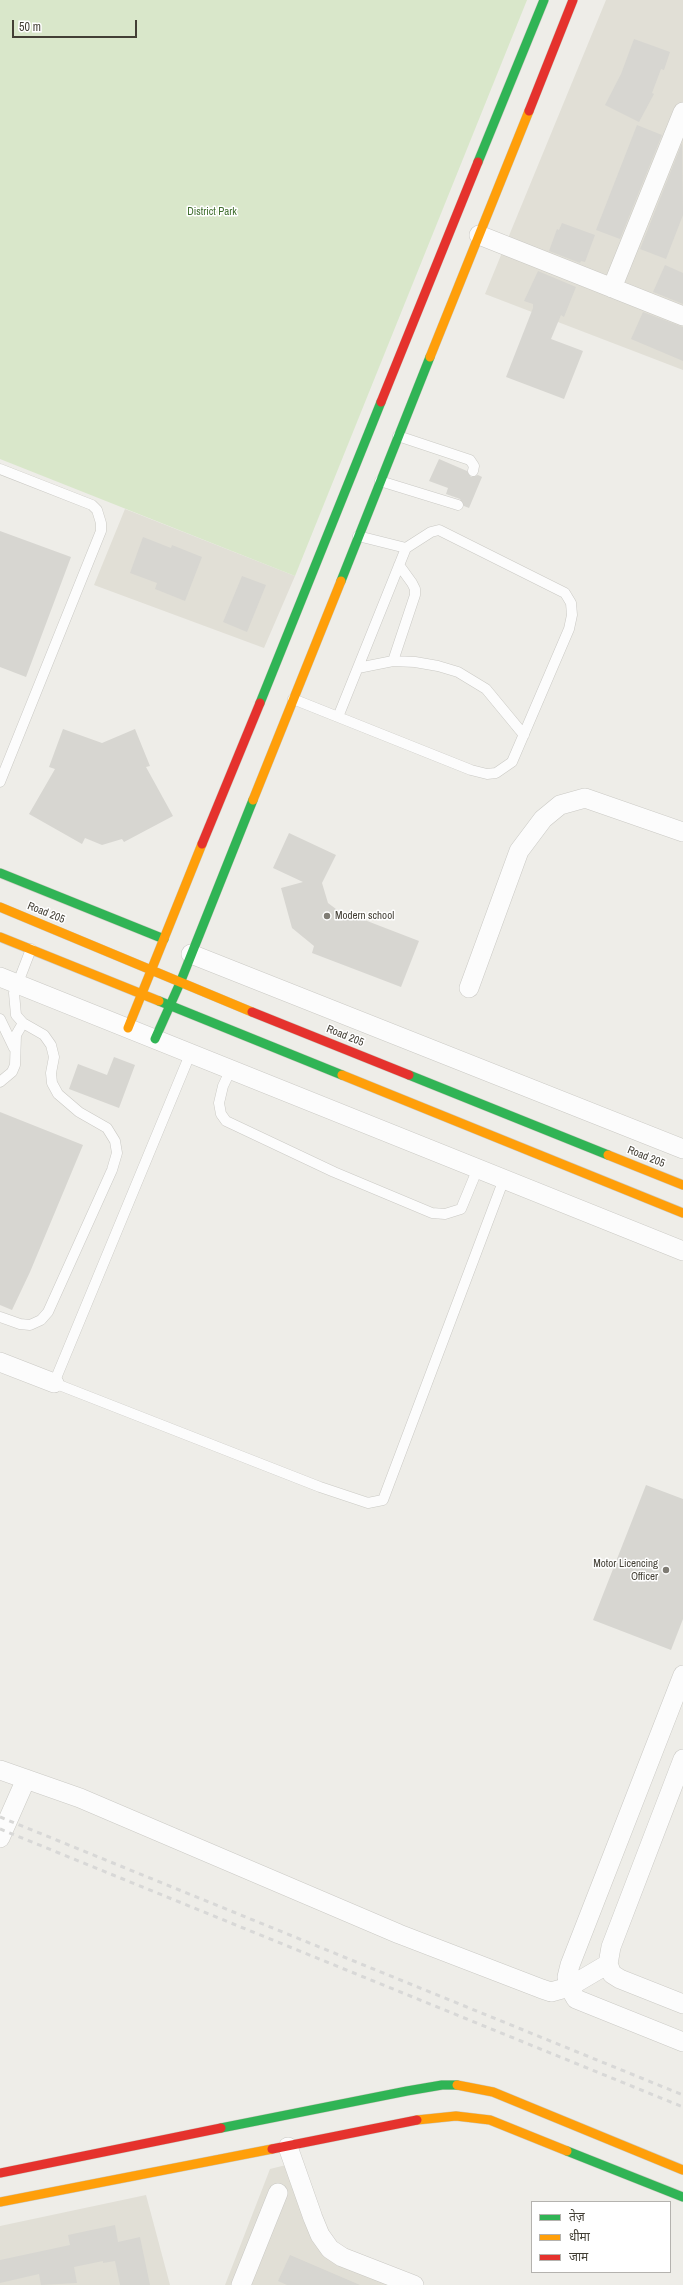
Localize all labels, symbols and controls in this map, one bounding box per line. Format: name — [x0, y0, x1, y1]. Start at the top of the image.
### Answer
scale bar — [14, 12, 139, 38]
text: 50 m — [19, 19, 41, 35]
park label: District Park — [187, 205, 237, 219]
street label: Road 205 — [25, 900, 67, 926]
place label: Modern school — [335, 909, 394, 923]
marker: Modern school — [322, 911, 332, 921]
street label: Road 205 — [324, 1023, 366, 1049]
street label: Road 205 — [625, 1144, 667, 1170]
place label: Motor Licencing Officer — [593, 1557, 658, 1583]
marker: Motor Licencing Officer — [661, 1565, 671, 1575]
legend — [531, 2201, 671, 2273]
text: तेज़ — [569, 2209, 585, 2225]
text: धीमा — [569, 2229, 590, 2245]
text: जाम — [569, 2249, 588, 2265]

